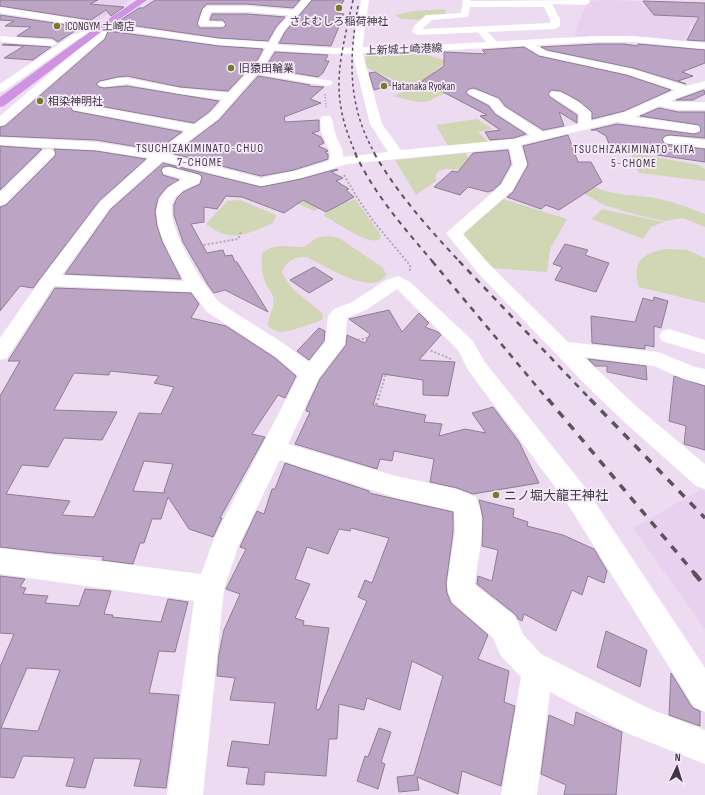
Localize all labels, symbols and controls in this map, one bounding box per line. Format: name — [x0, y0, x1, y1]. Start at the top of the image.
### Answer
marker: さよむしろ稲荷神社 — [334, 3, 344, 13]
place label: さよむしろ稲荷神社 — [290, 15, 389, 28]
place label: ICONGYM 土崎店 — [65, 20, 135, 33]
marker: ICONGYM 土崎店 — [52, 21, 62, 31]
street label: 上新城土崎港線 — [365, 42, 443, 57]
place label: 旧猿田輪業 — [239, 62, 294, 75]
marker: 旧猿田輪業 — [226, 63, 236, 73]
place label: Hatanaka Ryokan — [392, 80, 456, 93]
marker: Hatanaka Ryokan — [379, 81, 389, 91]
place label: 相染神明社 — [48, 95, 103, 108]
marker: 相染神明社 — [35, 96, 45, 106]
district label: TSUCHIZAKIMINATO-CHUO 7-CHOME — [136, 141, 264, 170]
district label: TSUCHIZAKIMINATO-KITA 5-CHOME — [573, 142, 695, 171]
place label: ニノ堀大龍王神社 — [504, 488, 608, 504]
marker: ニノ堀大龍王神社 — [491, 490, 501, 500]
north arrow — [657, 747, 697, 787]
text: N — [674, 751, 681, 764]

